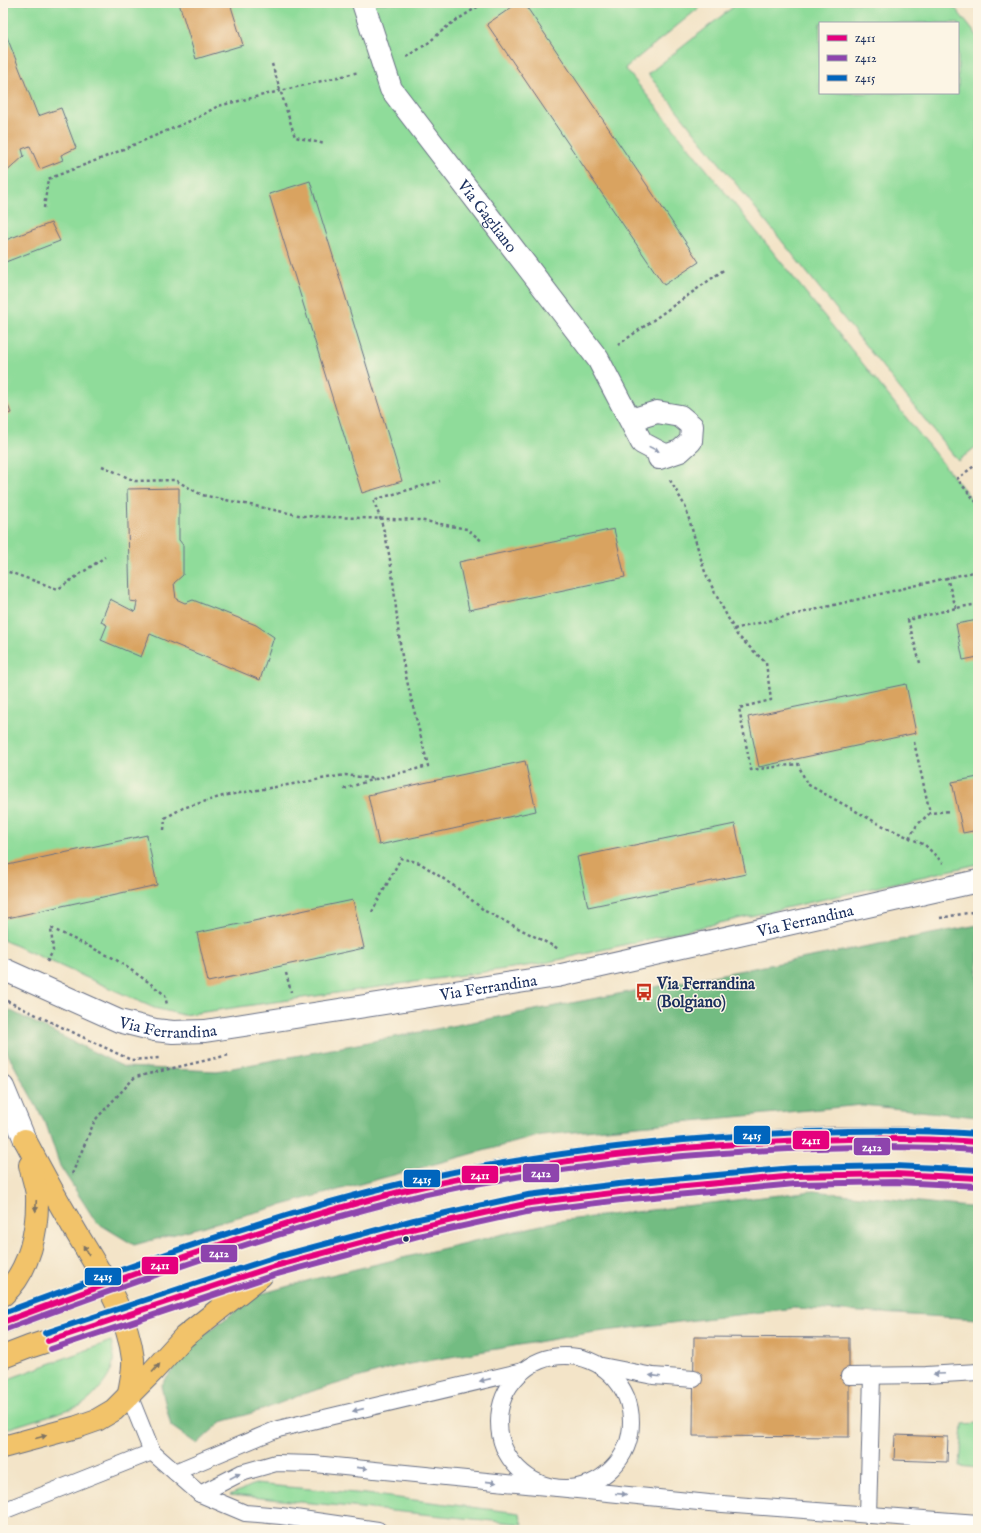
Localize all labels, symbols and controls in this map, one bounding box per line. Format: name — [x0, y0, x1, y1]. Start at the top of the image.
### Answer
legend — [819, 22, 959, 94]
text: z411 — [855, 31, 875, 46]
text: z412 — [855, 51, 877, 66]
text: z415 — [855, 71, 876, 86]
street label: Via Gagliano — [452, 176, 521, 257]
one-way arrow — [648, 446, 660, 452]
street label: Via Ferrandina — [755, 901, 856, 943]
street label: Via Ferrandina — [438, 971, 539, 1006]
place label: Via Ferrandina (Bolgiano) — [656, 975, 756, 1013]
bus stop icon: Via Ferrandina (Bolgiano) — [634, 982, 654, 1002]
street label: Via Ferrandina — [116, 1013, 218, 1044]
line badge: z415 — [733, 1125, 771, 1145]
text: z415 — [743, 1129, 761, 1143]
line badge: z411 — [792, 1130, 830, 1150]
text: z411 — [802, 1134, 820, 1148]
line badge: z412 — [853, 1137, 891, 1156]
text: z412 — [862, 1141, 883, 1155]
line badge: z412 — [522, 1163, 560, 1183]
line badge: z411 — [461, 1165, 499, 1184]
text: z412 — [531, 1167, 552, 1181]
line badge: z415 — [403, 1169, 441, 1188]
text: z411 — [471, 1169, 489, 1183]
text: z415 — [413, 1173, 431, 1187]
one-way arrow — [33, 1200, 39, 1213]
unlabelled marker — [401, 1234, 411, 1244]
one-way arrow — [83, 1244, 90, 1256]
line badge: z412 — [200, 1244, 238, 1263]
text: z412 — [209, 1247, 230, 1261]
line badge: z411 — [141, 1256, 179, 1275]
text: z411 — [151, 1259, 169, 1273]
line badge: z415 — [84, 1267, 122, 1286]
text: z415 — [94, 1270, 112, 1284]
one-way arrow — [151, 1363, 161, 1373]
one-way arrow — [932, 1371, 945, 1377]
one-way arrow — [649, 1373, 661, 1379]
one-way arrow — [478, 1377, 491, 1383]
one-way arrow — [352, 1407, 364, 1413]
one-way arrow — [35, 1434, 47, 1440]
one-way arrow — [356, 1465, 368, 1471]
one-way arrow — [229, 1473, 240, 1479]
one-way arrow — [485, 1478, 497, 1485]
one-way arrow — [615, 1491, 627, 1498]

